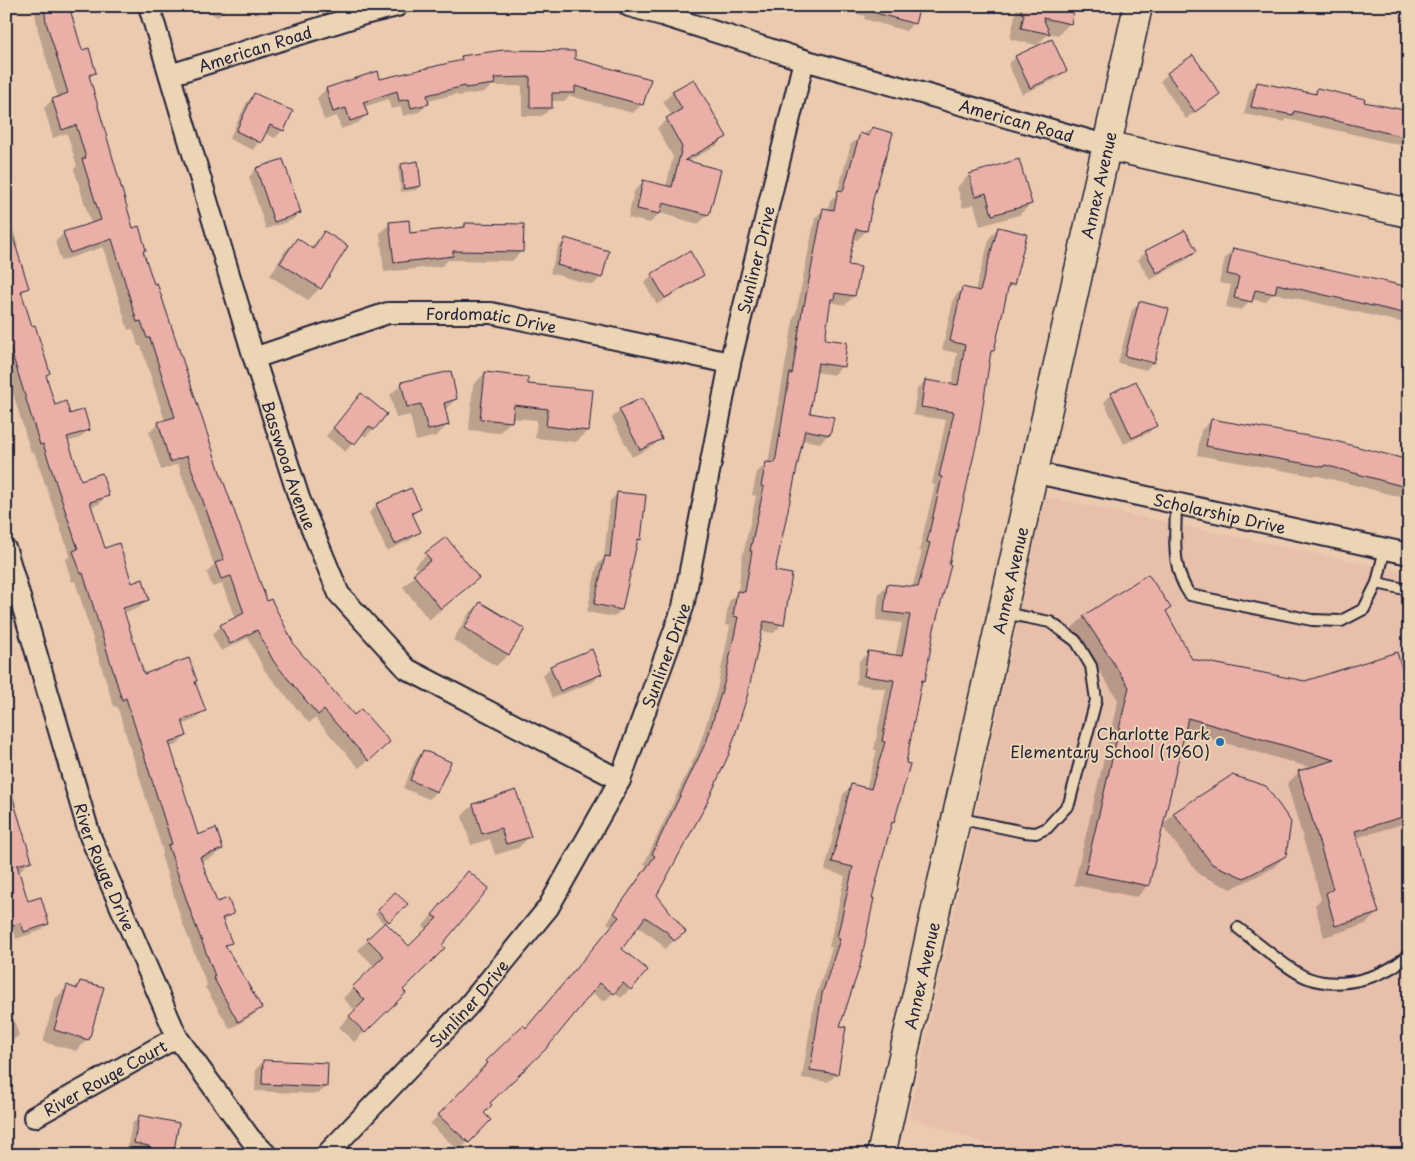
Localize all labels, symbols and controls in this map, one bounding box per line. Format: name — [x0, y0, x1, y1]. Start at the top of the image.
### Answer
street label: American Road — [195, 19, 315, 77]
street label: American Road — [957, 92, 1077, 147]
street label: Annex Avenue — [1074, 129, 1122, 241]
street label: Sunliner Drive — [730, 203, 780, 316]
street label: Fordomatic Drive — [426, 301, 559, 338]
street label: Basswood Avenue — [256, 397, 323, 533]
street label: Scholarship Drive — [1151, 487, 1288, 539]
street label: Annex Avenue — [986, 524, 1033, 636]
street label: Sunliner Drive — [635, 599, 696, 711]
place label: Charlotte Park Elementary School (1960) — [1010, 721, 1210, 763]
marker: Charlotte Park Elementary School (1960) — [1214, 736, 1226, 748]
street label: River Rouge Drive — [69, 800, 142, 935]
street label: Annex Avenue — [898, 919, 945, 1031]
street label: Sunliner Drive — [423, 954, 514, 1053]
street label: River Rouge Court — [39, 1033, 171, 1122]

